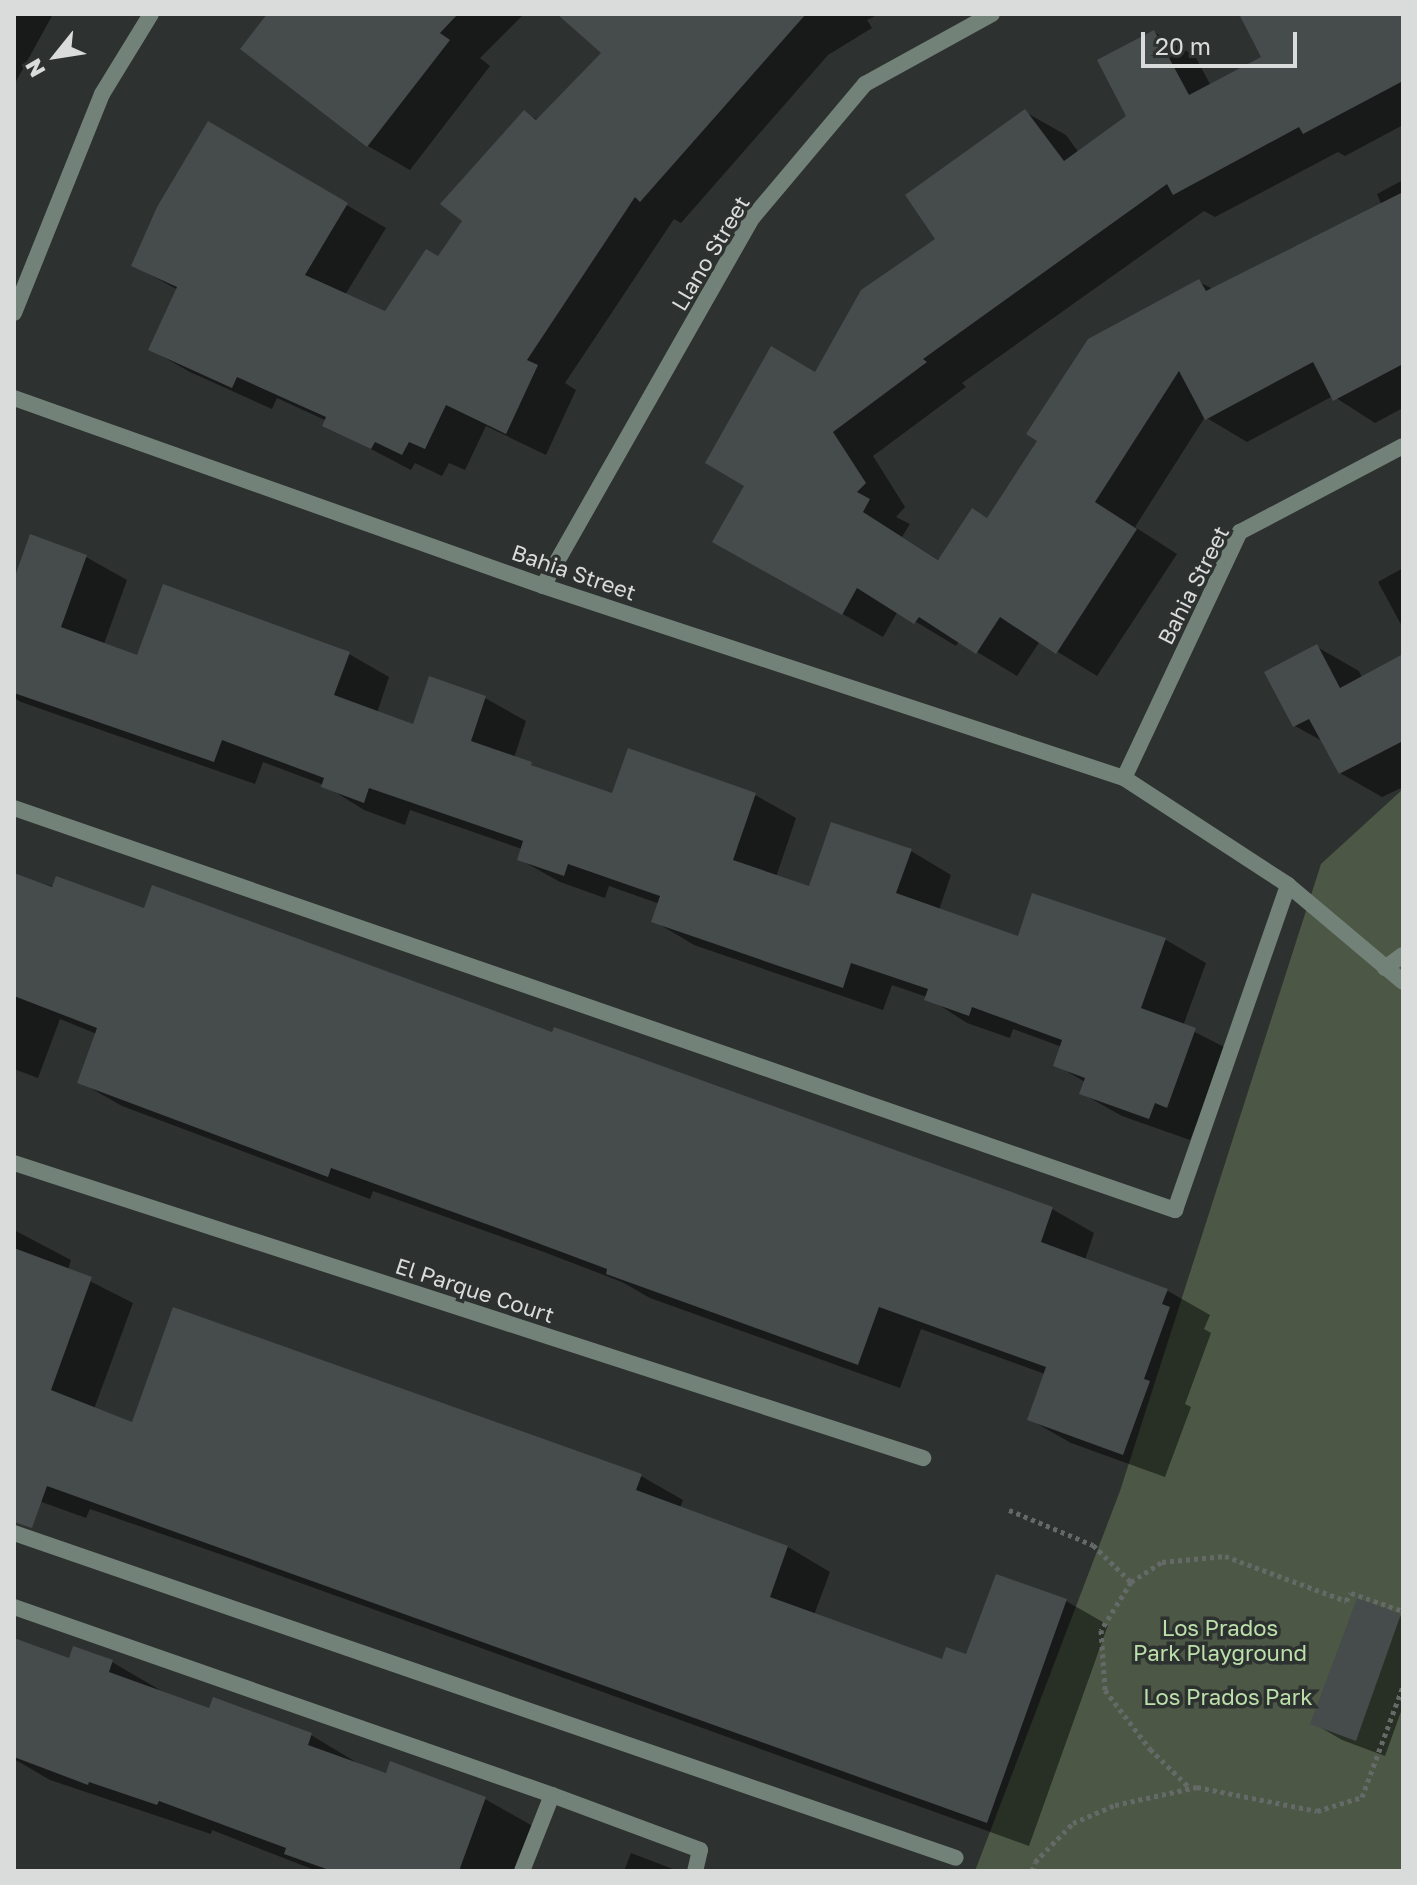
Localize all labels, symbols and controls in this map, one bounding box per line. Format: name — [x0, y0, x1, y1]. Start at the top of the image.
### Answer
north arrow — [16, 16, 96, 96]
scale bar — [1145, 16, 1301, 66]
text: 20 m — [1155, 31, 1211, 60]
text: N — [19, 54, 51, 82]
street label: Llano Street — [665, 191, 755, 315]
street label: Bahia Street — [1152, 521, 1234, 649]
street label: Bahia Street — [508, 538, 640, 606]
street label: El Parque Court — [392, 1252, 558, 1328]
park label: Los Prados Park Playground — [1133, 1614, 1307, 1666]
park label: Los Prados Park — [1143, 1684, 1313, 1710]

